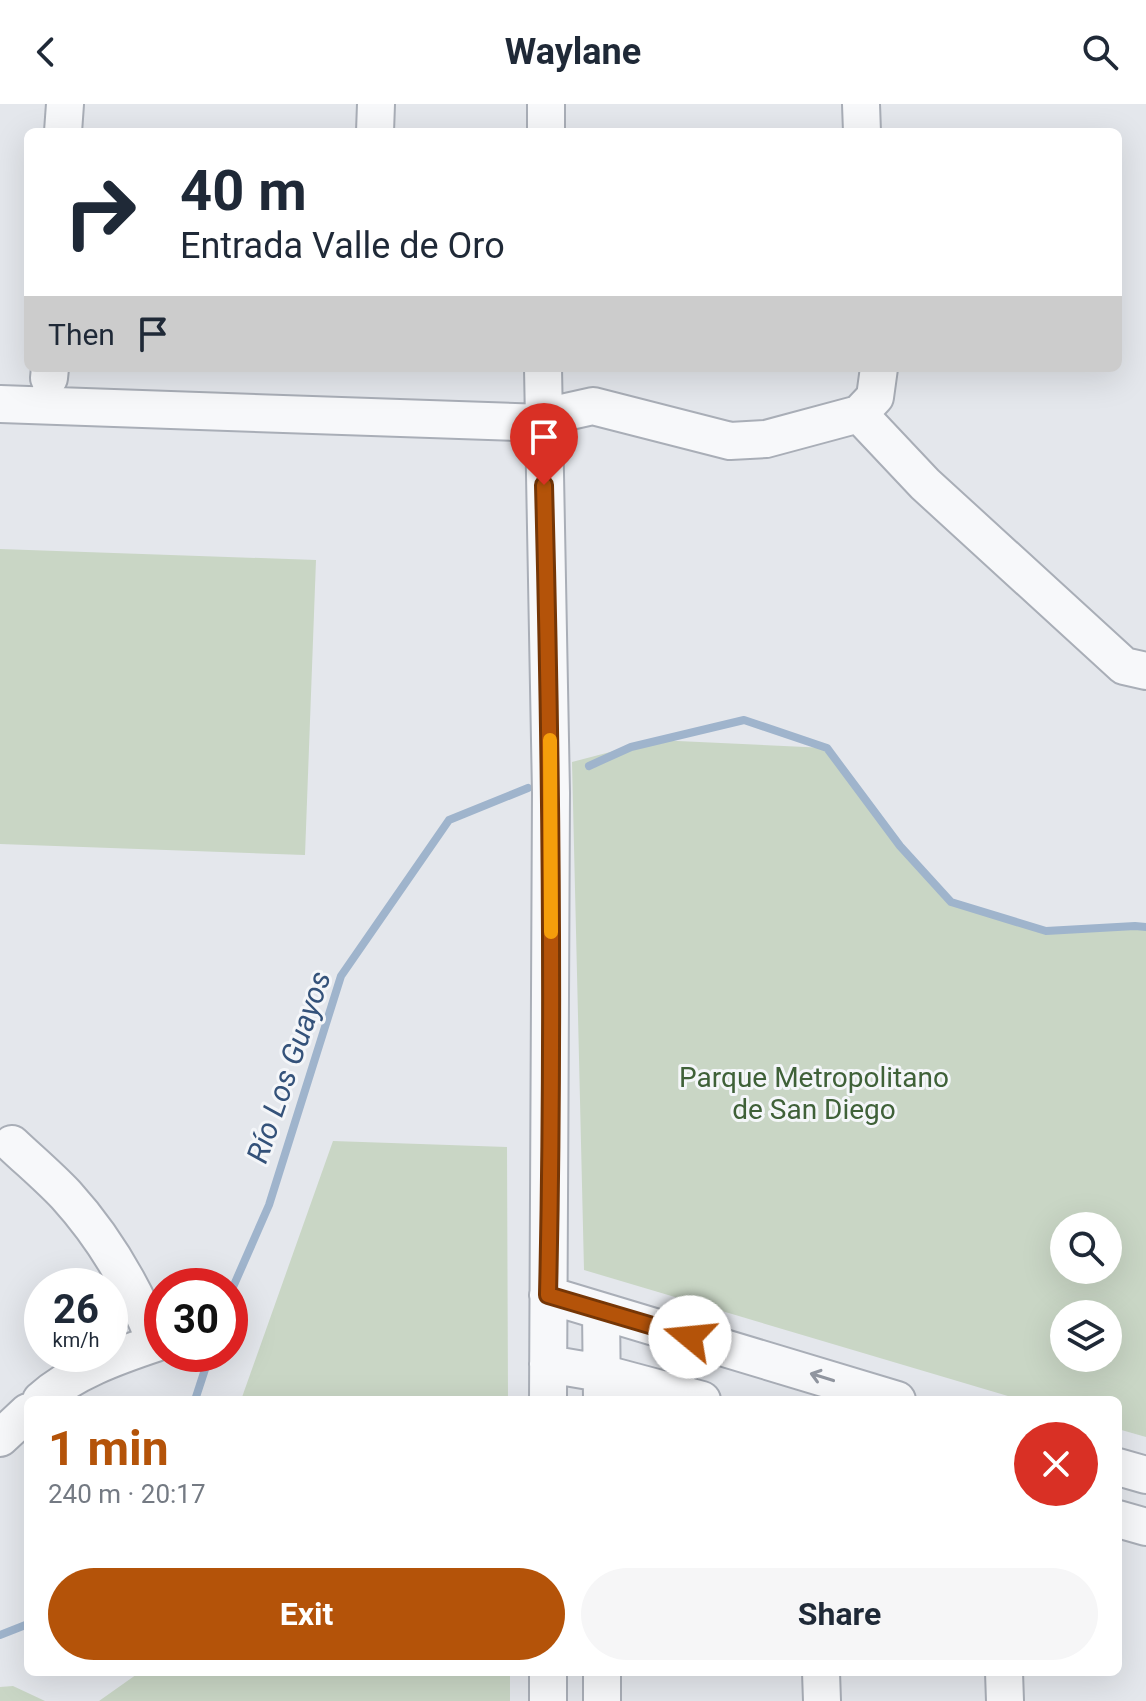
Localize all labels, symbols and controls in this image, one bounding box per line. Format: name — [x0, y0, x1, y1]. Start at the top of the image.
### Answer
icon: back — [24, 30, 68, 74]
icon: search — [1078, 30, 1122, 74]
text: Waylane — [505, 31, 641, 73]
text: 40 m — [180, 158, 307, 224]
icon: right — [48, 160, 152, 264]
text: Entrada Valle de Oro — [180, 225, 505, 267]
icon: arrive — [131, 312, 175, 356]
text: Then — [48, 317, 115, 352]
pin — [510, 403, 578, 485]
icon: arrive — [522, 415, 566, 459]
water label: Río Los Guayos — [239, 966, 338, 1167]
park label: Parque Metropolitano de San Diego — [679, 1061, 949, 1126]
map controls — [1050, 1212, 1122, 1372]
button: search — [1050, 1212, 1122, 1284]
speed limit sign: 30 — [144, 1268, 248, 1372]
text: 26 — [53, 1286, 99, 1333]
position arrow — [648, 1295, 732, 1379]
button: layers — [1050, 1300, 1122, 1372]
text: km/h — [53, 1328, 99, 1352]
one-way arrow — [810, 1369, 835, 1384]
text: 1 min — [48, 1420, 169, 1477]
button: close — [1014, 1422, 1098, 1506]
text: 240 m · 20:17 — [48, 1479, 206, 1509]
button: Exit — [48, 1568, 565, 1660]
button: Share — [581, 1568, 1098, 1660]

